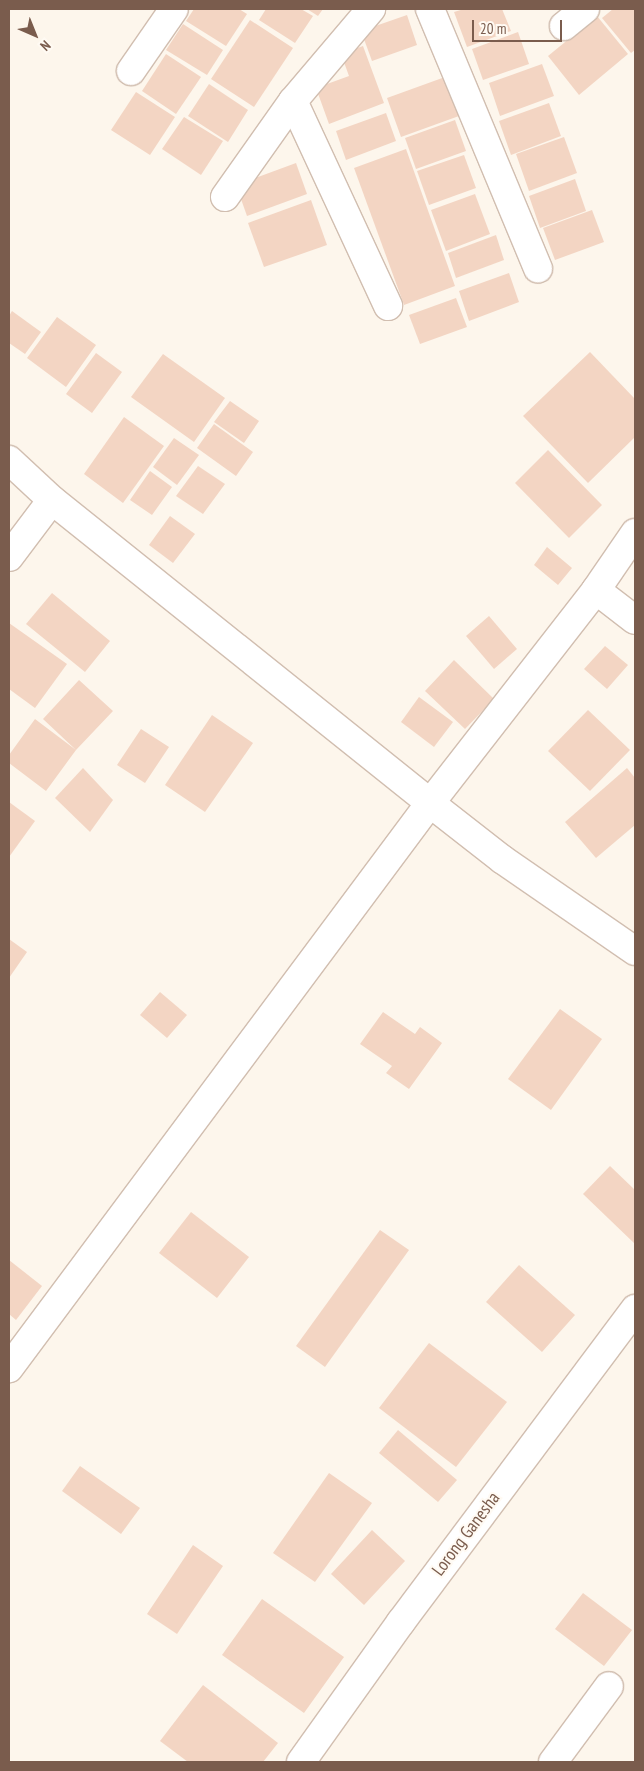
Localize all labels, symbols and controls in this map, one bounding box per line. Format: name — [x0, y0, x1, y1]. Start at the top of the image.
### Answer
north arrow — [10, 10, 60, 60]
scale bar — [474, 10, 564, 42]
text: 20 m — [480, 19, 506, 38]
text: N — [36, 37, 54, 55]
street label: Lorong Ganesha — [428, 1488, 504, 1580]

